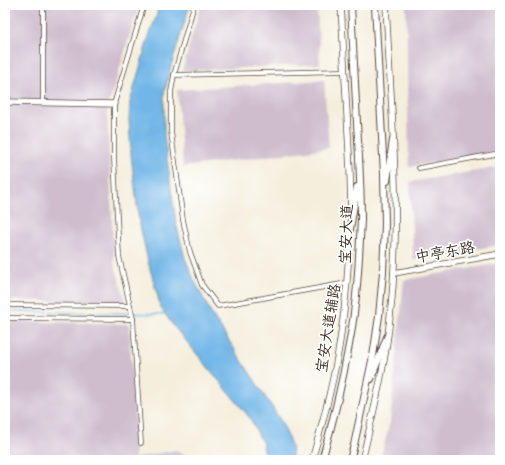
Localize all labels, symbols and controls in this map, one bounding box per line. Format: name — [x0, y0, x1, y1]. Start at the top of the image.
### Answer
street label: 宝安大道 — [335, 204, 357, 264]
street label: 中亭东路 — [414, 237, 476, 267]
street label: 宝安大道辅路 — [311, 282, 345, 374]

